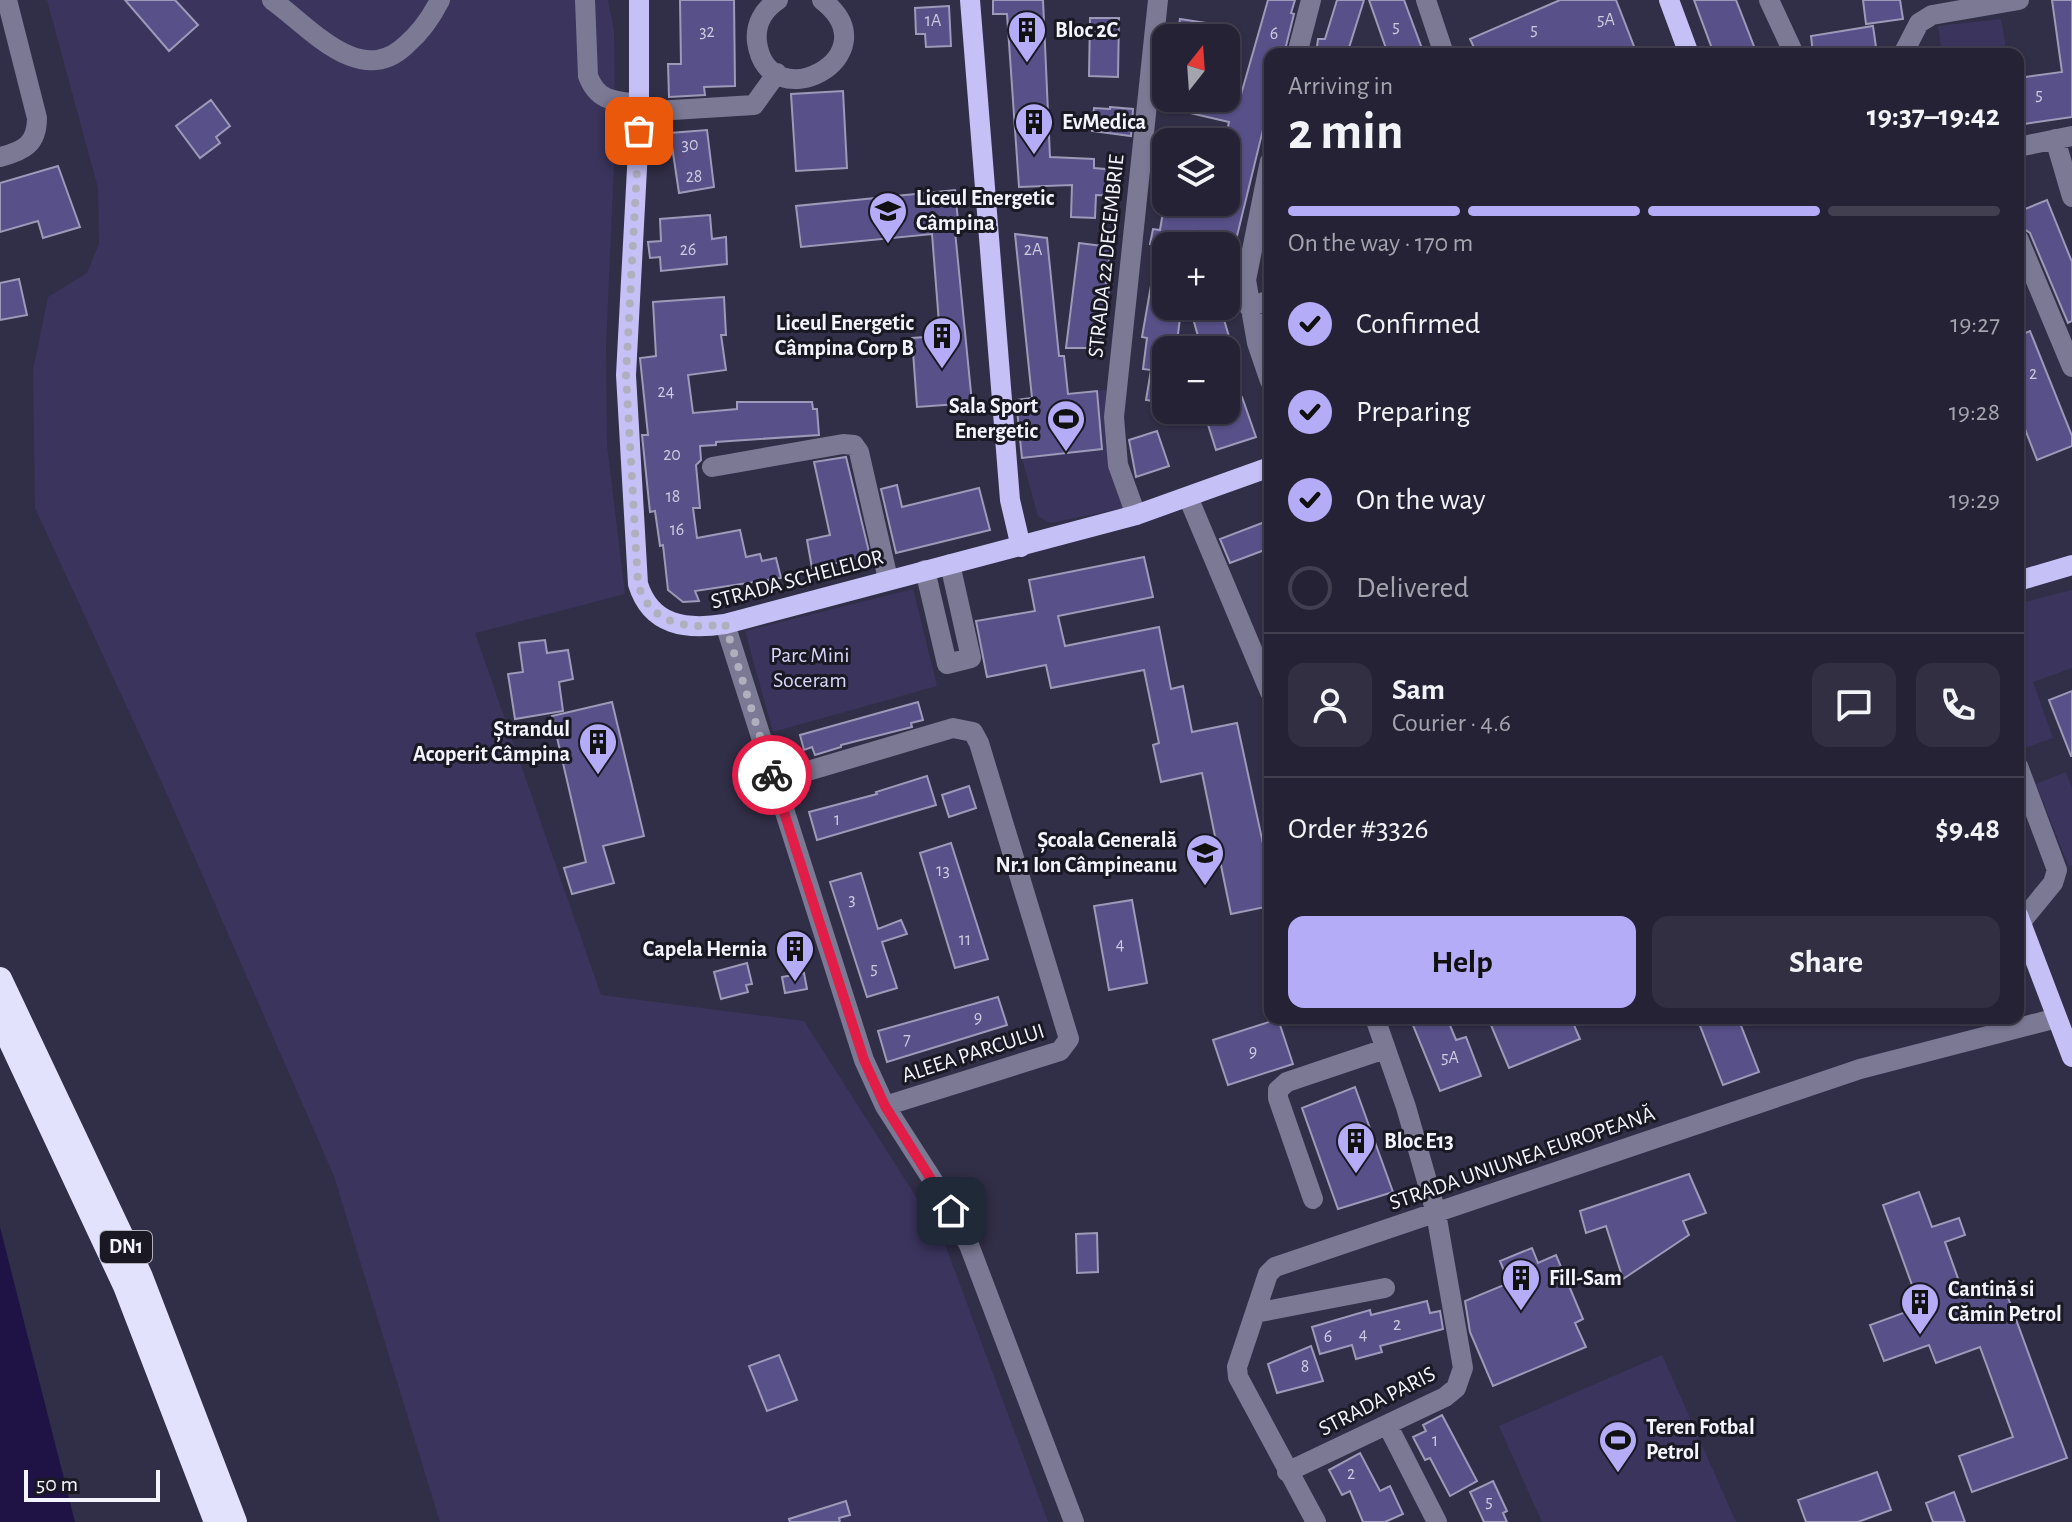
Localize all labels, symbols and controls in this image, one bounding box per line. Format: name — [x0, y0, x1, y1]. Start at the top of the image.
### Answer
building icon: Bloc 2C — [1006, 9, 1048, 64]
house number: 5A — [1597, 11, 1616, 29]
house number: 1A — [925, 12, 942, 30]
house number: 5 — [1392, 18, 1400, 36]
place label: Bloc 2C — [1055, 19, 1119, 41]
house number: 5 — [1530, 21, 1538, 39]
house number: 32 — [699, 23, 715, 41]
north arrow — [1152, 24, 1240, 112]
map controls — [1152, 24, 1240, 424]
house number: 6 — [1270, 25, 1278, 43]
text: Arriving in — [1288, 73, 1393, 99]
house number: 5 — [2035, 86, 2043, 104]
pin — [605, 97, 673, 165]
building icon: EvMedica — [1013, 101, 1055, 156]
text: 19:37–19:42 — [1867, 101, 2000, 131]
text: 2 min — [1288, 106, 1403, 158]
icon: bag — [617, 109, 661, 153]
place label: EvMedica — [1062, 111, 1146, 133]
button: layers — [1152, 128, 1240, 216]
house number: 30 — [682, 136, 698, 154]
street label: STRADA 22 DECEMBRIE — [1084, 153, 1128, 359]
house number: 28 — [686, 168, 702, 186]
place label: Liceul Energetic Câmpina — [916, 187, 1055, 234]
school or university icon: Liceul Energetic Câmpina — [867, 190, 909, 245]
text: On the way · 170 m — [1288, 230, 1473, 256]
button: + — [1152, 232, 1240, 320]
house number: 26 — [680, 241, 696, 259]
house number: 2A — [1024, 241, 1043, 259]
icon: check — [1288, 302, 1332, 346]
text: Confirmed — [1356, 309, 1480, 339]
text: 19:27 — [1950, 311, 2000, 337]
place label: Liceul Energetic Câmpina Corp B — [775, 312, 915, 359]
building icon: Liceul Energetic Câmpina Corp B — [921, 315, 963, 370]
button: − — [1152, 336, 1240, 424]
house number: 2 — [2029, 365, 2037, 383]
house number: 24 — [658, 383, 675, 401]
icon: check — [1288, 390, 1332, 434]
place label: Sala Sport Energetic — [949, 395, 1039, 442]
text: Preparing — [1356, 397, 1471, 427]
sports icon: Sala Sport Energetic — [1045, 398, 1087, 453]
text: 19:28 — [1949, 399, 2000, 425]
house number: 20 — [663, 446, 681, 464]
icon: check — [1288, 478, 1332, 522]
text: On the way — [1356, 485, 1485, 515]
text: 19:29 — [1949, 487, 2000, 513]
house number: 18 — [666, 488, 680, 506]
house number: 16 — [670, 521, 684, 539]
street label: STRADA SCHELELOR — [708, 545, 886, 613]
text: Delivered — [1356, 573, 1469, 603]
park label: Parc Mini Soceram — [770, 644, 850, 691]
button: person — [1288, 663, 1372, 747]
button: chat — [1812, 663, 1896, 747]
button: phone — [1916, 663, 2000, 747]
text: Sam — [1392, 675, 1445, 705]
text: Courier · 4.6 — [1392, 710, 1511, 736]
place label: Ștrandul Acoperit Câmpina — [413, 718, 570, 765]
building icon: Ștrandul Acoperit Câmpina — [577, 721, 619, 776]
courier — [732, 735, 812, 815]
icon: bike — [750, 753, 794, 797]
house number: 1 — [834, 811, 840, 829]
text: Order #3326 — [1288, 814, 1429, 844]
text: $9.48 — [1935, 814, 2000, 844]
place label: Școala Generală Nr.1 Ion Câmpineanu — [995, 829, 1178, 876]
school or university icon: Școala Generală Nr.1 Ion Câmpineanu — [1184, 832, 1226, 887]
house number: 13 — [936, 862, 950, 880]
house number: 3 — [848, 891, 856, 909]
button: Help — [1288, 916, 1636, 1008]
button: Share — [1652, 916, 2000, 1008]
building icon: Capela Hernia — [774, 928, 816, 983]
house number: 11 — [959, 931, 971, 949]
house number: 4 — [1116, 936, 1125, 954]
place label: Capela Hernia — [643, 938, 767, 960]
house number: 5 — [870, 960, 878, 978]
house number: 9 — [974, 1009, 982, 1027]
street label: ALEEA PARCULUI — [899, 1020, 1047, 1086]
house number: 7 — [903, 1031, 911, 1049]
house number: 9 — [1249, 1043, 1257, 1061]
house number: 5A — [1441, 1049, 1460, 1067]
street label: STRADA UNIUNEA EUROPEANĂ — [1386, 1102, 1658, 1214]
building icon: Bloc E13 — [1335, 1120, 1377, 1175]
place label: Bloc E13 — [1384, 1130, 1454, 1152]
pin — [917, 1177, 985, 1245]
icon: home — [929, 1189, 973, 1233]
road number: DN1 — [100, 1231, 152, 1263]
building icon: Fill-Sam — [1500, 1257, 1542, 1312]
place label: Fill-Sam — [1549, 1267, 1622, 1289]
place label: Cantină si Cămin Petrol — [1948, 1278, 2062, 1325]
building icon: Cantină si Cămin Petrol — [1899, 1281, 1941, 1336]
house number: 2 — [1393, 1316, 1401, 1334]
house number: 4 — [1359, 1326, 1368, 1344]
house number: 6 — [1324, 1328, 1332, 1346]
house number: 8 — [1301, 1358, 1309, 1376]
street label: STRADA PARIS — [1315, 1362, 1439, 1440]
place label: Teren Fotbal Petrol — [1646, 1416, 1755, 1463]
sports icon: Teren Fotbal Petrol — [1597, 1419, 1639, 1474]
house number: 1 — [1432, 1432, 1438, 1450]
house number: 2 — [1347, 1465, 1355, 1483]
scale bar — [24, 1466, 160, 1502]
text: 50 m — [36, 1473, 78, 1495]
house number: 5 — [1485, 1493, 1493, 1511]

